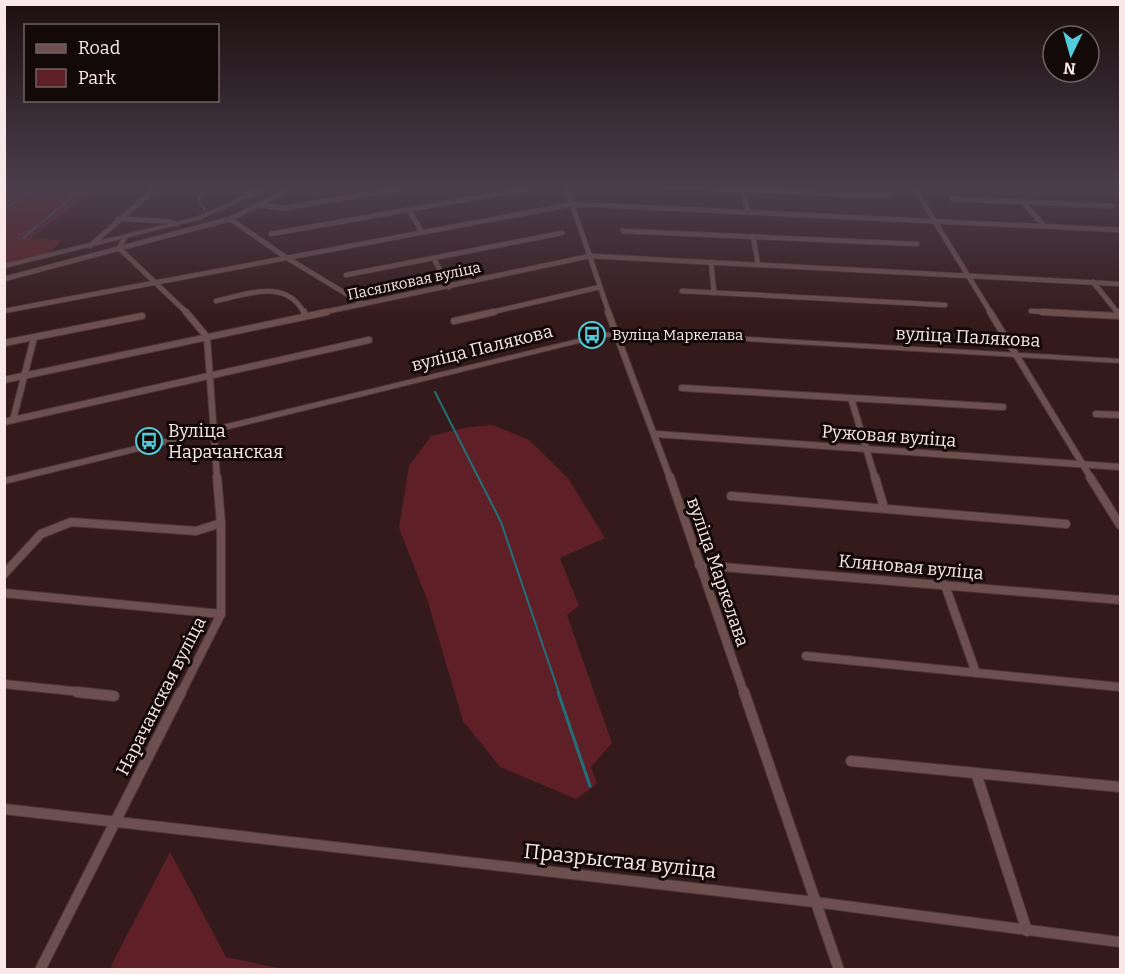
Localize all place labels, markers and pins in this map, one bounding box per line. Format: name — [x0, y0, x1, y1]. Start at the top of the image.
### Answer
bus stop icon: Вуліца Маркелава — [577, 320, 607, 350]
place label: Вуліца Маркелава — [612, 326, 743, 344]
place label: Вуліца Нарачанская — [168, 420, 283, 463]
bus stop icon: Вуліца Нарачанская — [134, 426, 164, 456]

